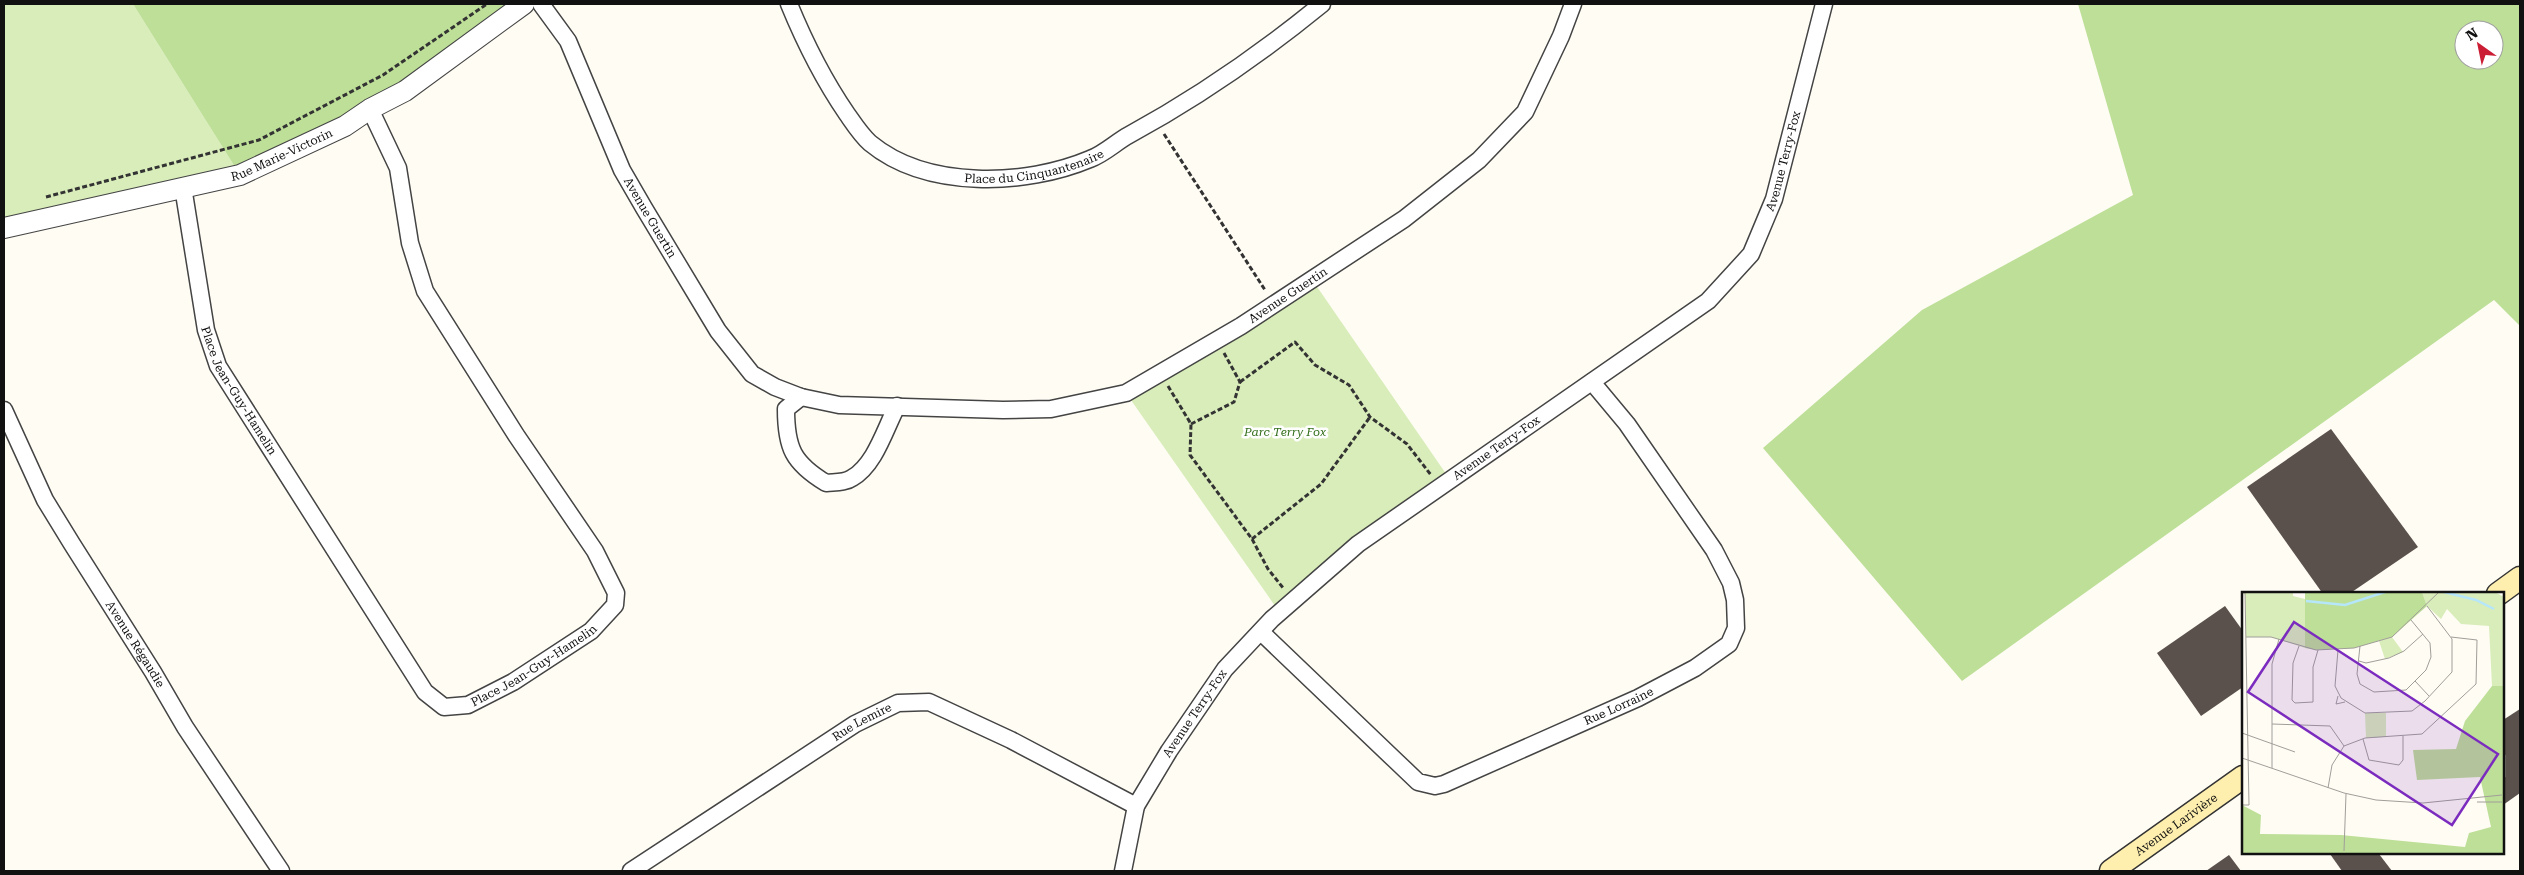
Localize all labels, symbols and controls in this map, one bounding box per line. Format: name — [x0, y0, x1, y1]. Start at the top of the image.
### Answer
north arrow — [2454, 20, 2504, 70]
text: N — [2463, 24, 2481, 44]
street label: Avenue Terry-Fox — [1763, 109, 1803, 213]
street label: Rue Marie-Victorin — [230, 126, 335, 184]
street label: Place du Cinquantenaire — [964, 146, 1107, 186]
street label: Avenue Guertin — [621, 175, 679, 261]
street label: Avenue Guertin — [1246, 264, 1330, 326]
street label: Place Jean-Guy-Hamelin — [198, 325, 280, 458]
street label: Avenue Terry-Fox — [1450, 413, 1543, 483]
park label: Parc Terry Fox — [1243, 425, 1326, 439]
inset map — [2242, 592, 2504, 855]
street label: Avenue Régaudie — [103, 598, 168, 690]
street label: Place Jean-Guy-Hamelin — [469, 622, 600, 709]
street label: Avenue Terry-Fox — [1160, 667, 1230, 760]
street label: Rue Lorraine — [1582, 684, 1656, 728]
street label: Rue Lemire — [830, 700, 894, 744]
street label: Avenue Larivière — [2132, 790, 2220, 859]

